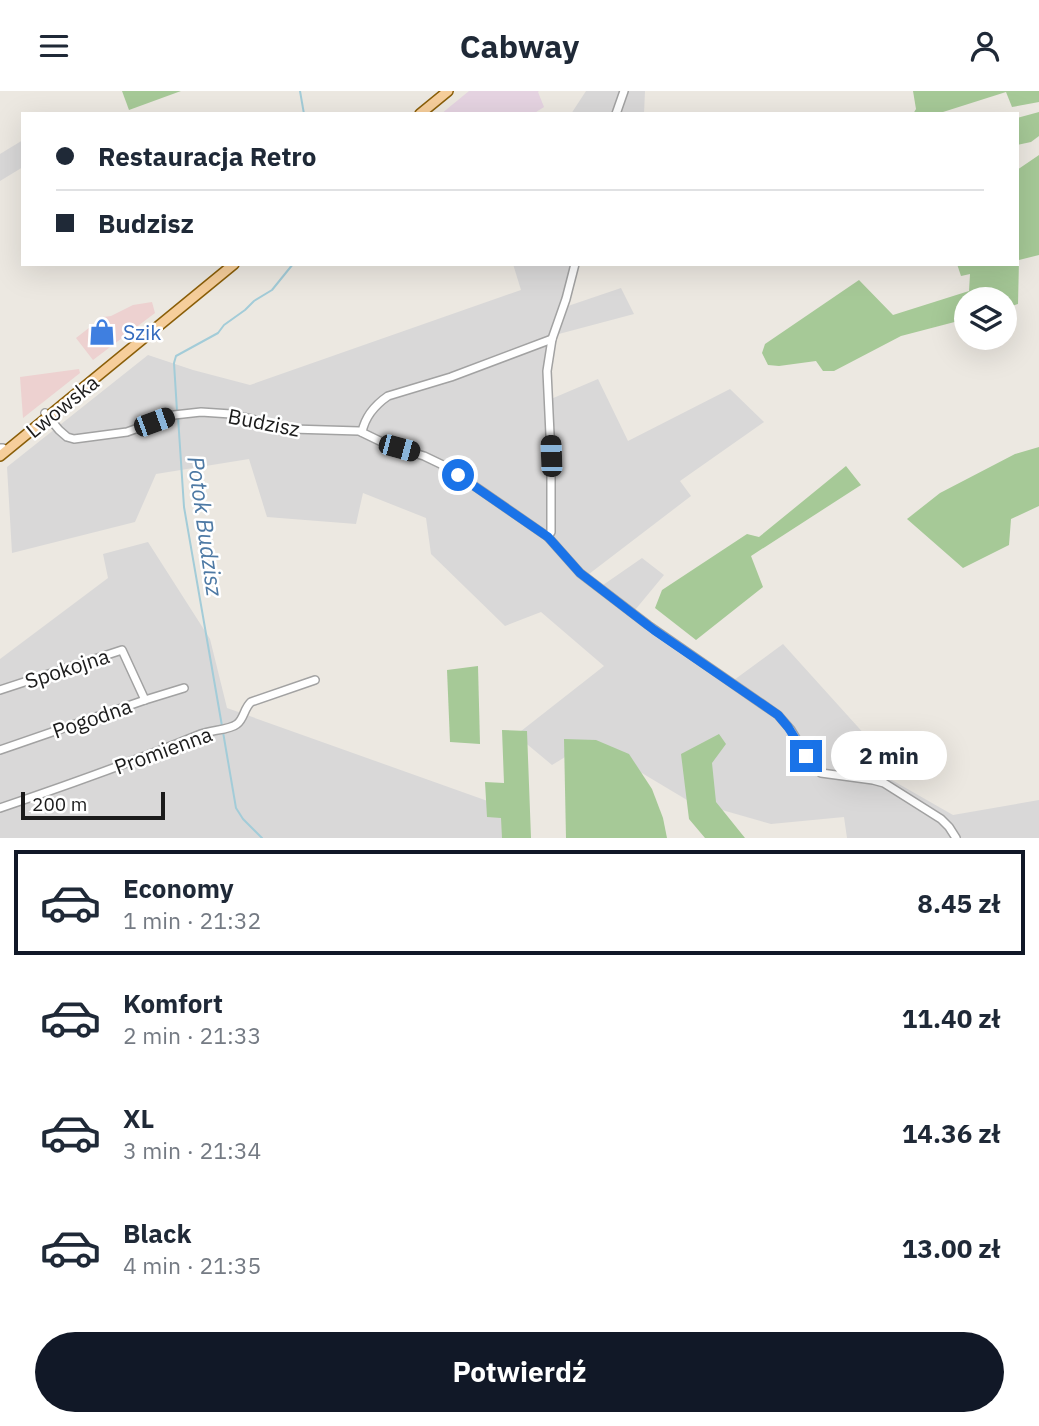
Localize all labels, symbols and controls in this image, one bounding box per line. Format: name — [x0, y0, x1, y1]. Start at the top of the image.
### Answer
text: Cabway — [460, 25, 579, 67]
icon: menu — [35, 27, 73, 65]
icon: person — [966, 27, 1004, 65]
text: Restauracja Retro — [98, 139, 316, 173]
text: Budzisz — [98, 206, 194, 240]
map controls — [954, 287, 1017, 350]
button: layers — [954, 287, 1017, 350]
shop icon: Szik — [87, 317, 117, 347]
place label: Szik — [123, 318, 161, 346]
street label: Lwowska — [20, 368, 104, 444]
street label: Budzisz — [226, 401, 303, 443]
car — [131, 405, 178, 439]
car — [376, 432, 423, 464]
car — [540, 435, 563, 477]
water label: Potok Budzisz — [181, 454, 231, 599]
route start — [442, 459, 474, 491]
street label: Spokojna — [21, 641, 113, 695]
street label: Pogodna — [49, 691, 135, 745]
street label: Promienna — [110, 719, 216, 781]
callout: 2 min — [830, 731, 946, 781]
route end — [790, 740, 822, 772]
text: 2 min — [859, 740, 919, 770]
scale bar — [21, 789, 164, 821]
text: 200 m — [32, 792, 87, 816]
icon: car — [39, 871, 102, 934]
text: Economy — [123, 871, 234, 905]
text: 8.45 zł — [917, 886, 1000, 920]
text: 1 min · 21:32 — [123, 905, 261, 935]
icon: car — [39, 986, 102, 1049]
text: Komfort — [123, 986, 223, 1020]
text: 11.40 zł — [902, 1001, 1000, 1035]
text: 2 min · 21:33 — [123, 1020, 261, 1050]
icon: car — [39, 1101, 102, 1164]
text: XL — [123, 1101, 154, 1135]
text: 14.36 zł — [902, 1116, 1000, 1150]
text: 3 min · 21:34 — [123, 1135, 261, 1165]
icon: car — [39, 1216, 102, 1279]
text: Black — [123, 1216, 191, 1250]
text: 13.00 zł — [902, 1231, 1000, 1265]
text: 4 min · 21:35 — [123, 1250, 261, 1280]
button: Potwierdź — [35, 1332, 1004, 1412]

